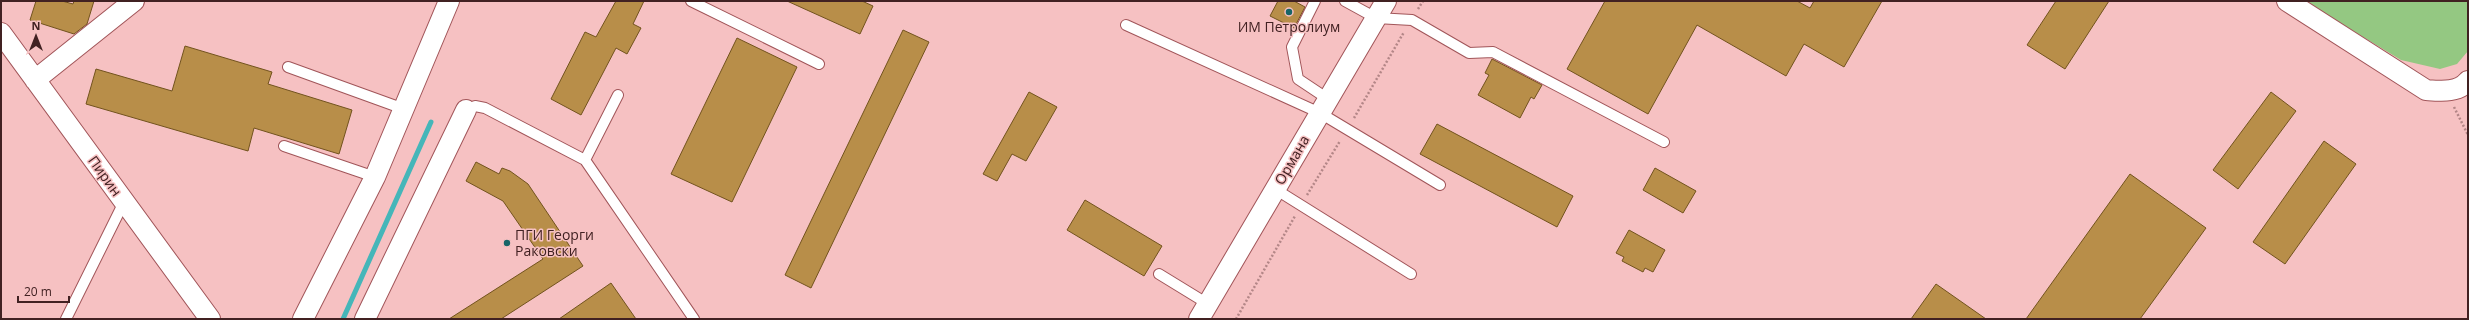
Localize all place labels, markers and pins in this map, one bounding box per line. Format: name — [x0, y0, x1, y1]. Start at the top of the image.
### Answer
marker: ИМ Петролиум — [1284, 7, 1294, 17]
place label: ИМ Петролиум — [1238, 17, 1340, 36]
place label: ПГИ Георги Раковски — [515, 225, 594, 260]
marker: ПГИ Георги Раковски — [502, 238, 512, 248]

